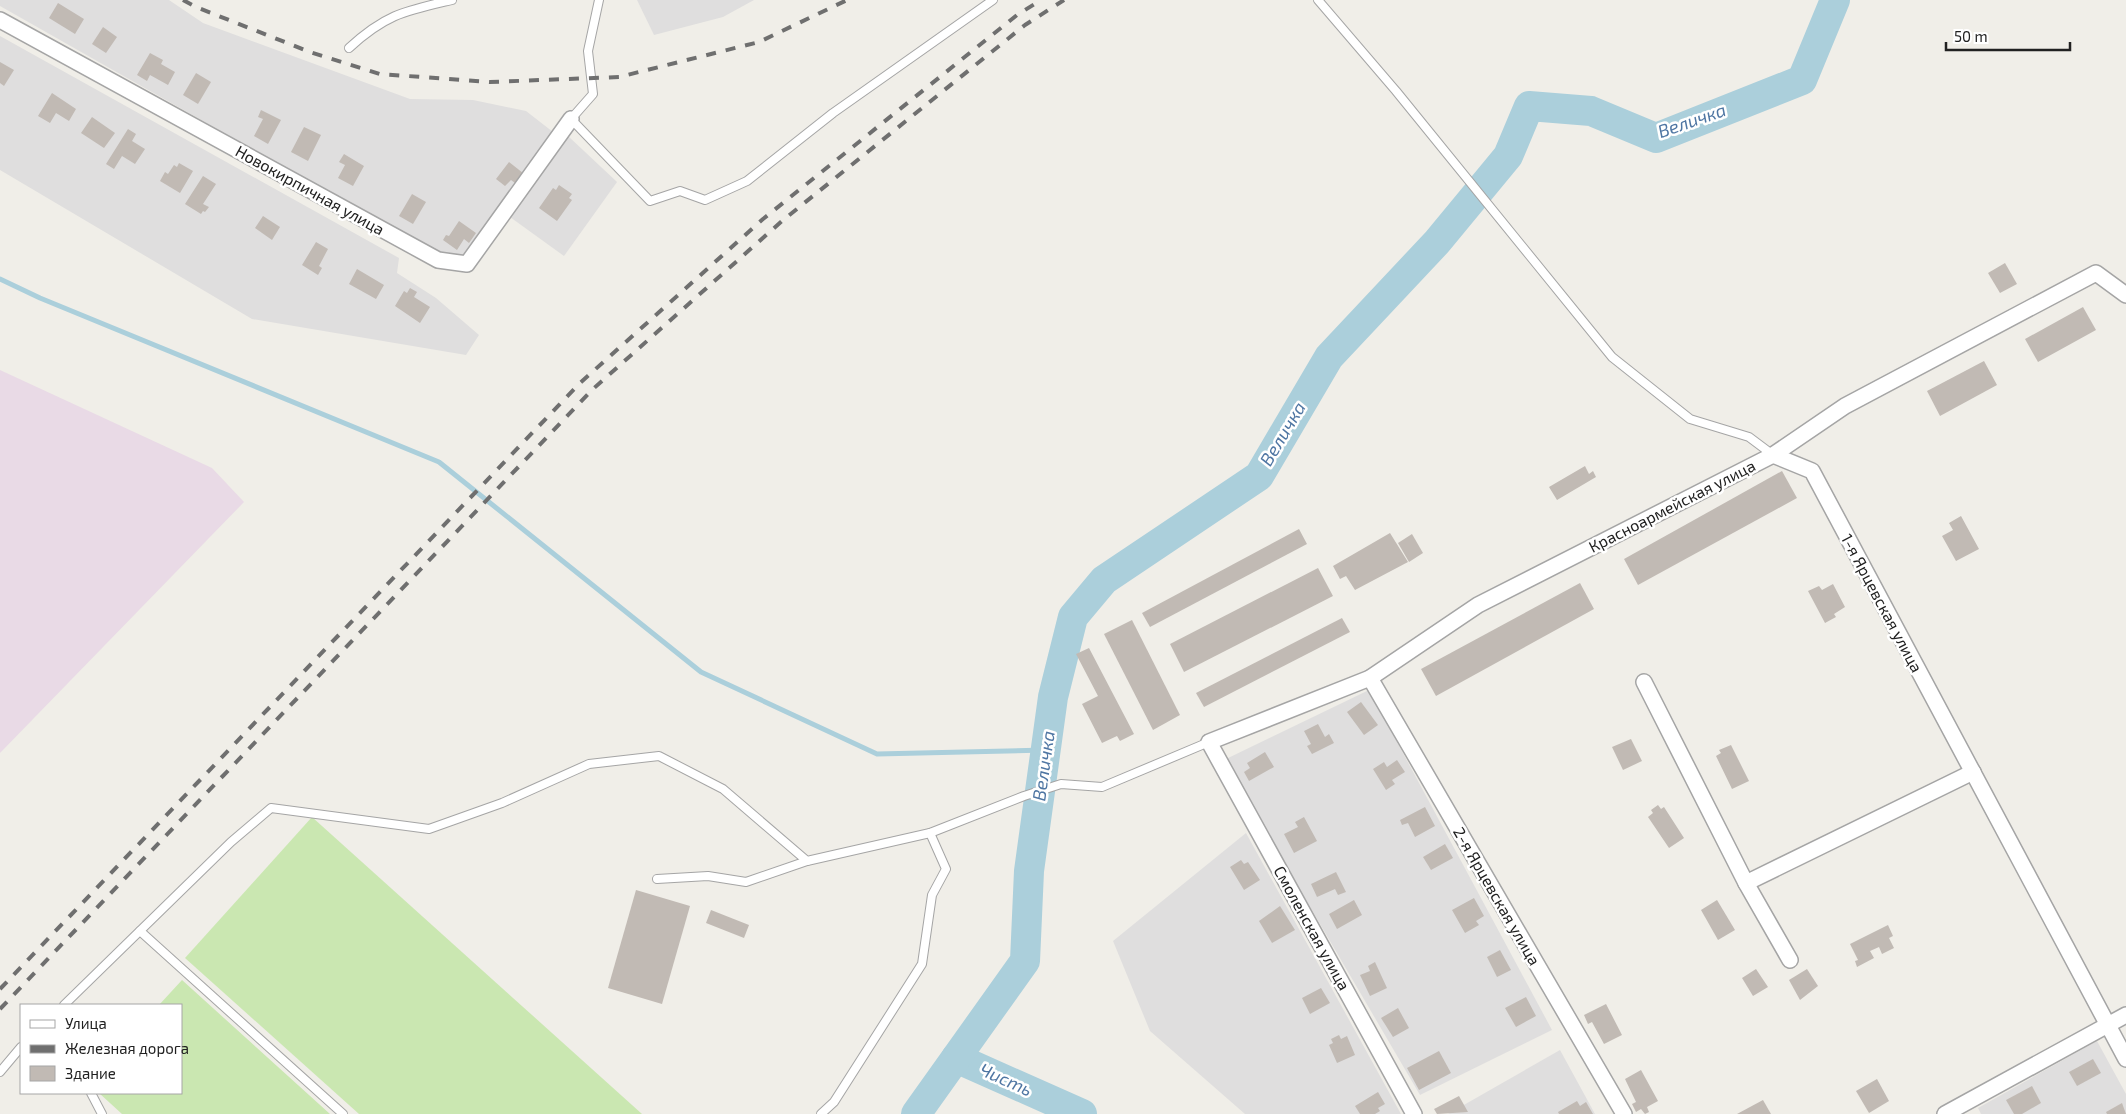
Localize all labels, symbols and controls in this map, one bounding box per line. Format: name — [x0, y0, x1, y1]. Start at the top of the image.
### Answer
scale bar — [1946, 20, 2070, 52]
text: 50 m — [1954, 27, 1988, 45]
water label: Величка — [1655, 98, 1729, 142]
street label: Новокирпичная улица — [232, 141, 388, 239]
water label: Величка — [1255, 398, 1310, 469]
street label: Красноармейская улица — [1585, 455, 1759, 557]
street label: 1-я Ярцевская улица — [1837, 530, 1927, 676]
water label: Величка — [1027, 729, 1059, 802]
street label: 2-я Ярцевская улица — [1449, 823, 1545, 969]
street label: Смоленская улица — [1270, 862, 1354, 994]
legend — [20, 1004, 182, 1094]
text: Улица — [65, 1014, 107, 1032]
text: Железная дорога — [65, 1039, 189, 1057]
water label: Чисть — [977, 1058, 1036, 1100]
text: Здание — [65, 1064, 116, 1082]

